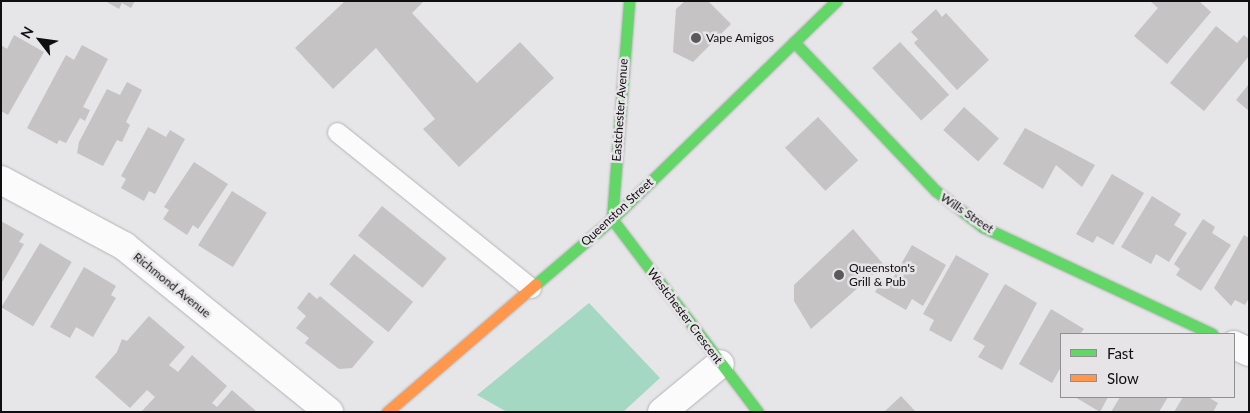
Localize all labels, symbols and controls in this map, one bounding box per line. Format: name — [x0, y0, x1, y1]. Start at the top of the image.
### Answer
north arrow — [15, 15, 65, 65]
text: N — [17, 23, 37, 41]
place label: Vape Amigos — [706, 31, 774, 45]
marker: Vape Amigos — [690, 32, 702, 44]
street label: Eastchester Avenue — [609, 58, 631, 162]
street label: Queenston Street — [578, 175, 656, 249]
street label: Wills Street — [938, 190, 996, 236]
street label: Richmond Avenue — [130, 249, 214, 321]
place label: Queenston's Grill & Pub — [849, 261, 915, 289]
street label: Westchester Crescent — [644, 265, 726, 367]
marker: Queenston's Grill & Pub — [833, 269, 845, 281]
legend — [1060, 333, 1235, 398]
text: Fast — [1107, 344, 1134, 362]
text: Slow — [1107, 369, 1139, 387]

